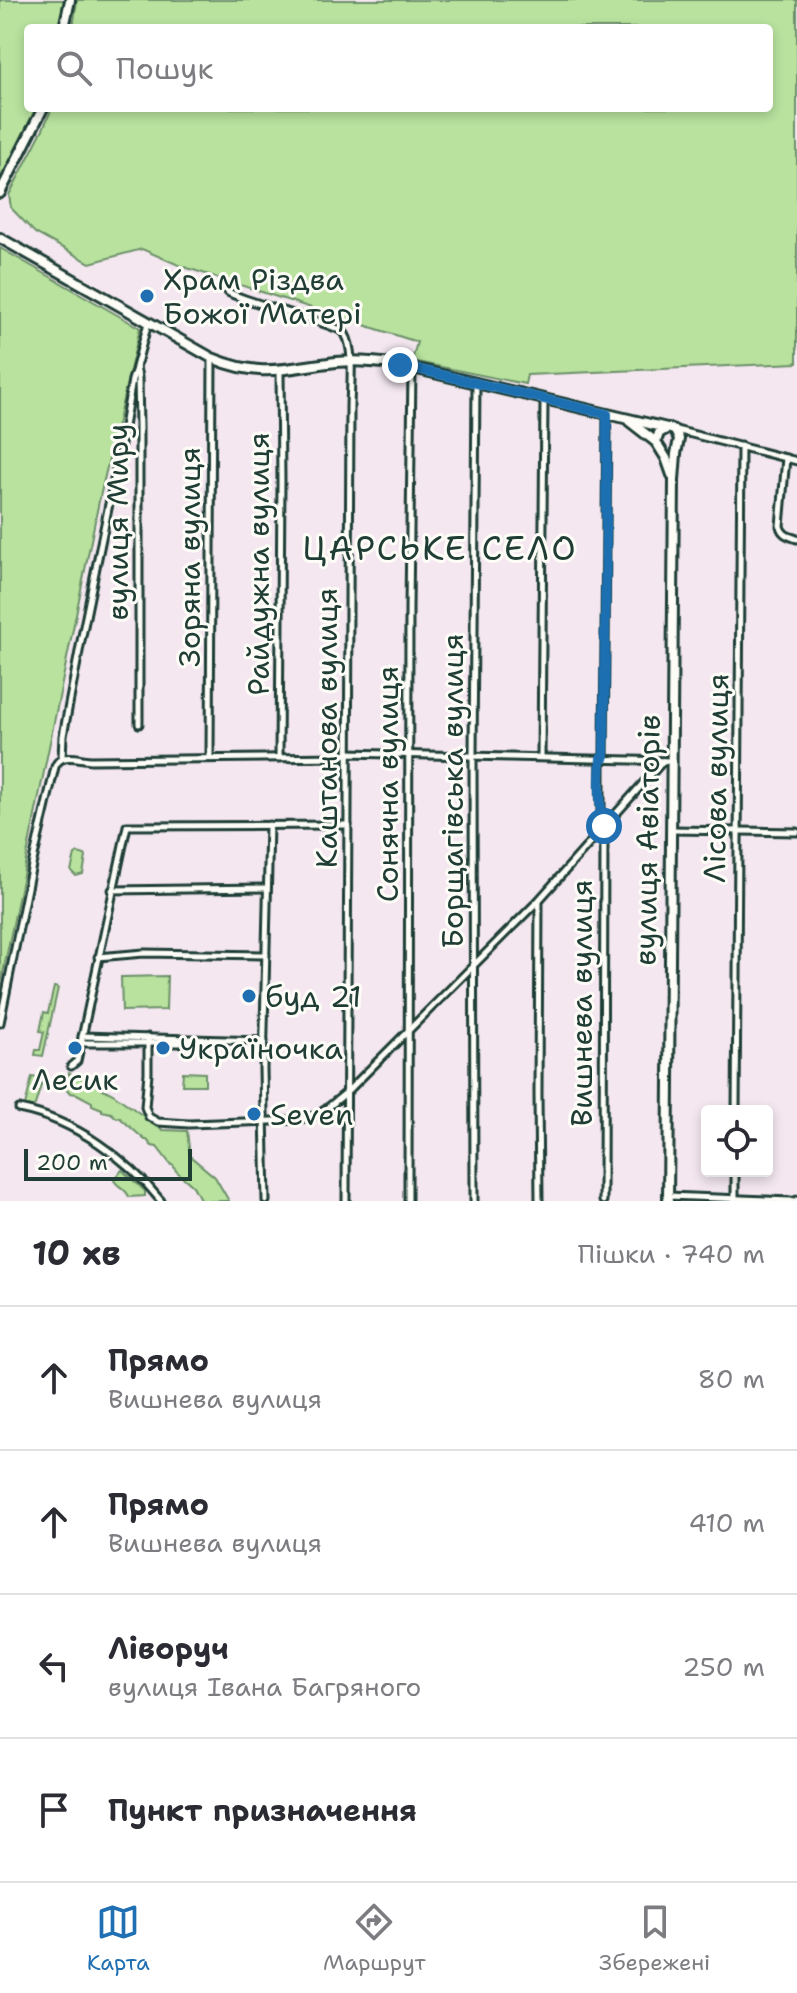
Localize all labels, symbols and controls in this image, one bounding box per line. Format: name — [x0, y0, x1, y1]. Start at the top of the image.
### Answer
search box — [24, 24, 773, 112]
icon: search — [52, 46, 96, 90]
text: Пошук — [116, 48, 213, 89]
place label: Храм Різдва Божої Матері — [163, 259, 362, 334]
marker: Храм Різдва Божої Матері — [138, 287, 156, 305]
route end — [382, 347, 418, 383]
street label: вулиця Миру — [97, 423, 138, 621]
street label: Райдужна вулиця — [238, 432, 279, 696]
street label: Зоряна вулиця — [169, 447, 210, 667]
district label: ЦАРСЬКЕ СЕЛО — [302, 525, 578, 571]
street label: Каштанова вулиця — [306, 588, 347, 868]
street label: Борщагівська вулиця — [432, 633, 473, 949]
street label: Сонячна вулиця — [367, 666, 408, 902]
street label: Лісова вулиця — [694, 673, 738, 883]
street label: вулиця Авіаторів — [624, 714, 670, 966]
route start — [586, 808, 622, 844]
street label: Вишнева вулиця — [561, 880, 602, 1126]
place label: буд 21 — [265, 976, 362, 1017]
marker: буд 21 — [240, 987, 258, 1005]
place label: Україночка — [179, 1028, 343, 1069]
marker: Лесик — [66, 1039, 84, 1057]
marker: Україночка — [154, 1039, 172, 1057]
place label: Лесик — [32, 1059, 118, 1100]
place label: Seven — [270, 1094, 353, 1135]
marker: Seven — [245, 1105, 263, 1123]
map controls — [701, 1105, 773, 1177]
button: locate — [701, 1105, 773, 1177]
scale bar — [24, 1145, 192, 1181]
text: 200 m — [36, 1148, 108, 1177]
text: 10 хв — [32, 1230, 121, 1276]
text: Пішки · 740 m — [578, 1236, 765, 1271]
text: Прямо — [108, 1340, 209, 1381]
icon: ahead — [32, 1356, 76, 1400]
text: 80 m — [698, 1361, 765, 1396]
text: Вишнева вулиця — [108, 1381, 322, 1416]
text: Прямо — [108, 1484, 209, 1525]
icon: ahead — [32, 1500, 76, 1544]
text: 410 m — [688, 1505, 765, 1540]
text: Вишнева вулиця — [108, 1525, 322, 1560]
text: Ліворуч — [108, 1628, 229, 1669]
icon: left — [32, 1644, 76, 1688]
text: 250 m — [682, 1649, 765, 1684]
text: вулиця Івана Багряного — [108, 1669, 421, 1704]
icon: arrive — [32, 1788, 76, 1832]
text: Пункт призначення — [108, 1790, 417, 1831]
tab: Карта — [87, 1900, 150, 1977]
tab: Маршрут — [323, 1900, 426, 1977]
tab: Збережені — [599, 1900, 710, 1977]

